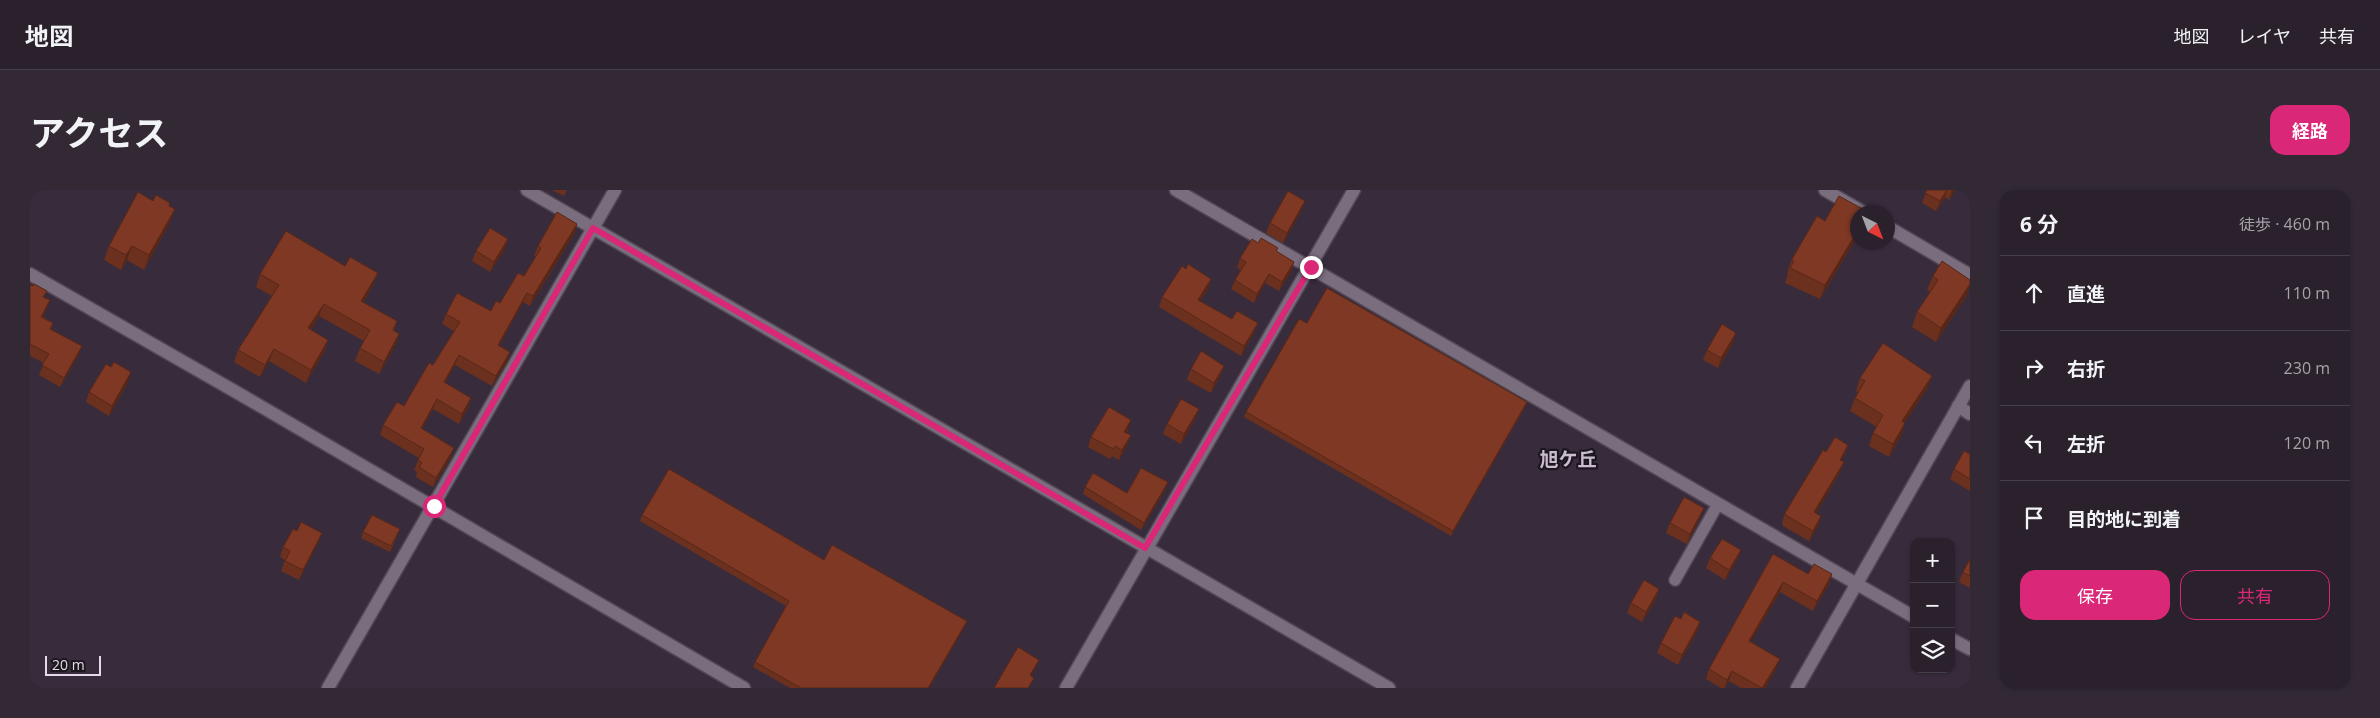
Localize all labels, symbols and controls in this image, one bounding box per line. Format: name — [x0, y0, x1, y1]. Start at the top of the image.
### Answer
text: 地図 — [25, 19, 73, 52]
text: 地図 — [2174, 24, 2210, 48]
text: レイヤ — [2238, 24, 2291, 48]
text: 共有 — [2319, 24, 2355, 48]
button: 経路 — [2270, 105, 2350, 155]
text: アクセス — [30, 109, 168, 156]
north arrow — [1850, 205, 1895, 250]
text: 6 分 — [2020, 210, 2058, 238]
text: 徒歩 · 460 m — [2239, 213, 2330, 235]
route end — [1300, 256, 1323, 279]
icon: ahead — [2020, 279, 2048, 307]
text: 直進 — [2067, 281, 2105, 307]
text: 110 m — [2284, 282, 2330, 304]
icon: right — [2020, 354, 2048, 382]
text: 右折 — [2067, 356, 2105, 382]
text: 230 m — [2284, 357, 2330, 379]
icon: left — [2020, 429, 2048, 457]
text: 左折 — [2067, 431, 2105, 457]
text: 120 m — [2284, 432, 2330, 454]
district label: 旭ケ丘 — [1539, 446, 1597, 472]
route start — [423, 495, 446, 518]
icon: arrive — [2020, 504, 2048, 532]
text: 目的地に到着 — [2067, 506, 2181, 532]
map controls — [1910, 538, 1955, 673]
button: + — [1910, 538, 1955, 583]
button: 保存 — [2020, 570, 2170, 620]
button: 共有 — [2180, 570, 2330, 620]
button: − — [1910, 583, 1955, 628]
button: layers — [1910, 628, 1955, 673]
scale bar — [45, 653, 101, 676]
text: 20 m — [52, 655, 85, 674]

